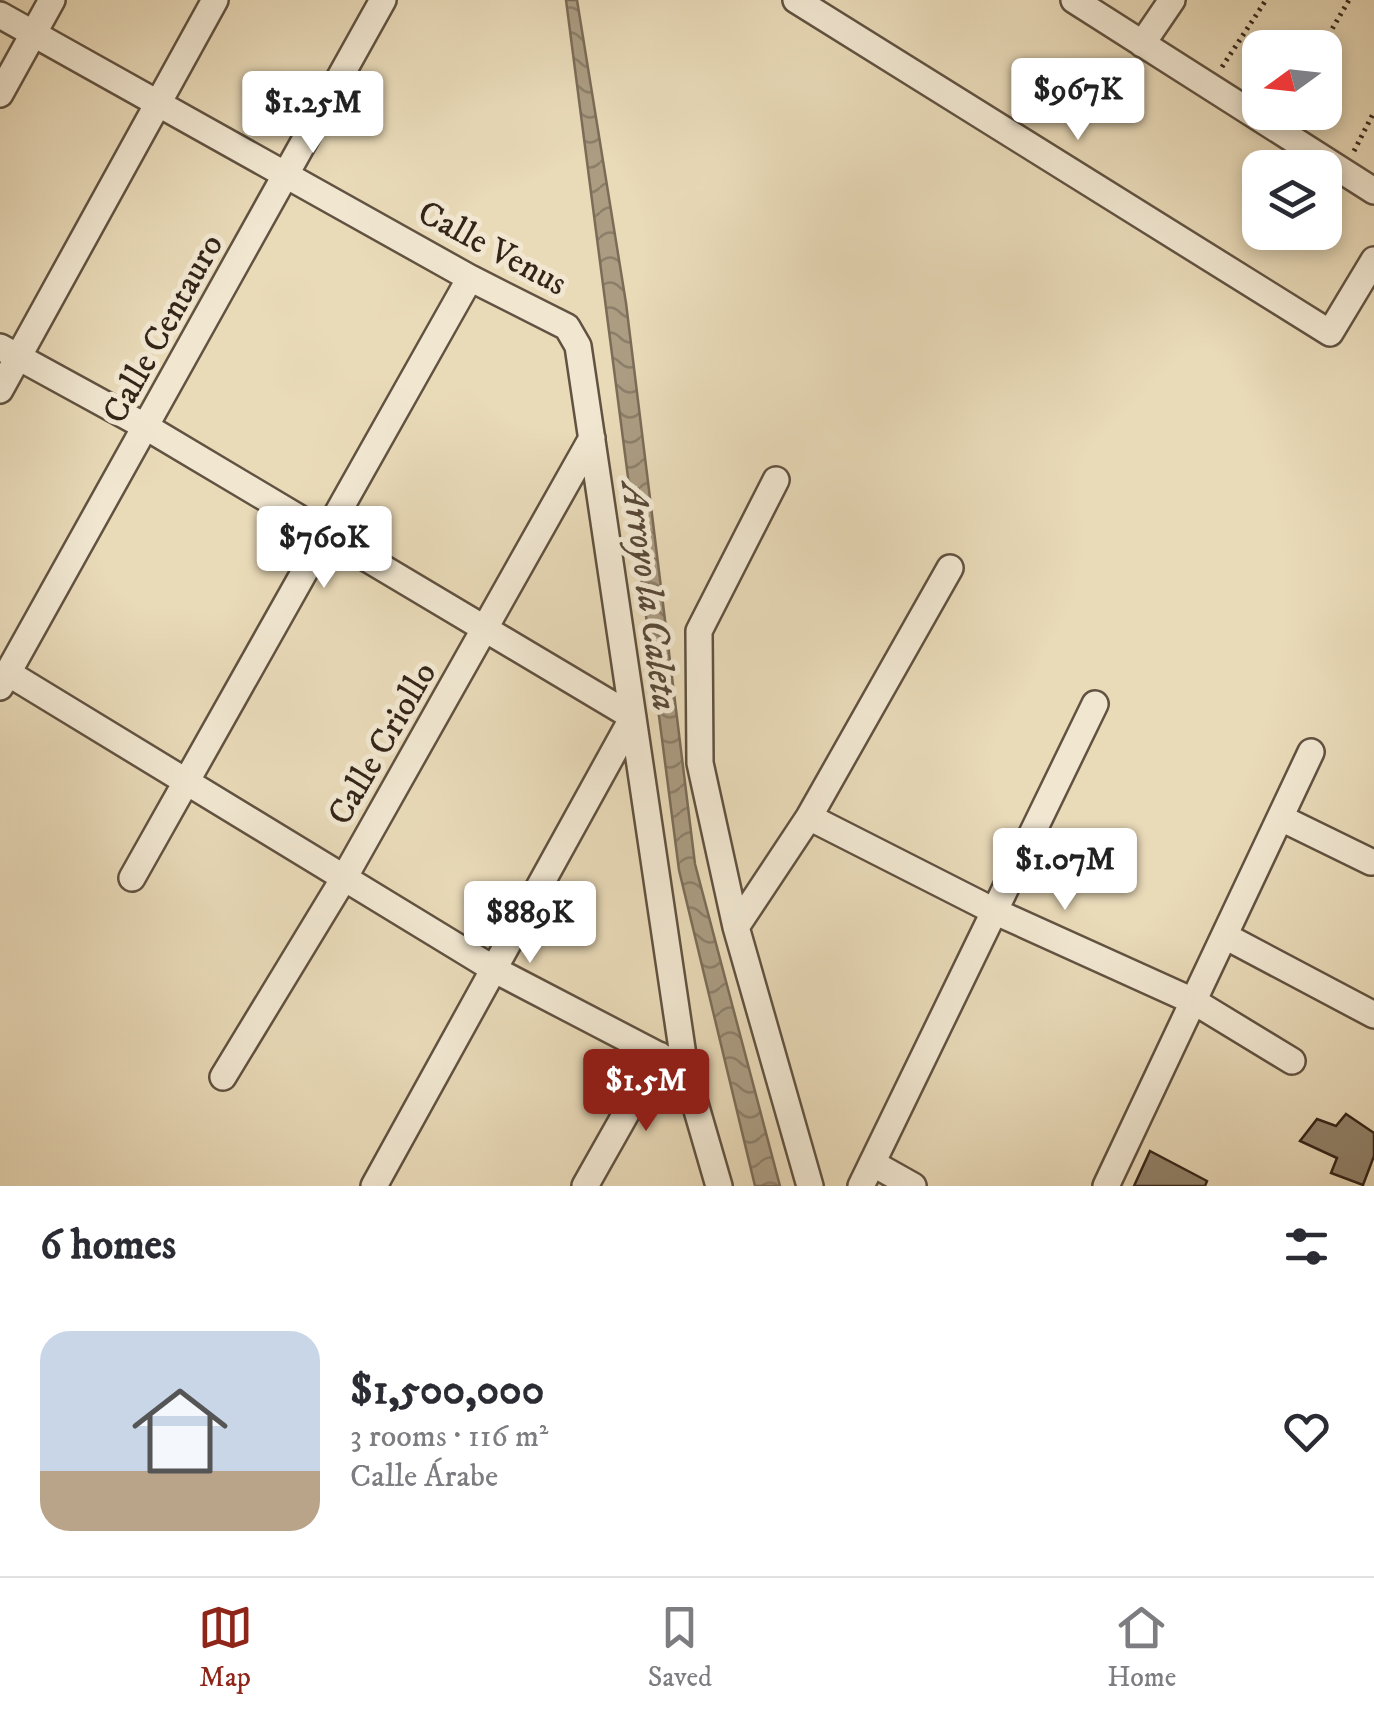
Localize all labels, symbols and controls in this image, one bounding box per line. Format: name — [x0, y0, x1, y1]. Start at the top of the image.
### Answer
north arrow — [1242, 30, 1342, 130]
map controls — [1242, 30, 1342, 250]
pin: $967K — [1008, 58, 1148, 143]
text: $967K — [1033, 70, 1123, 110]
pin: $1.25M — [232, 71, 394, 156]
text: $1.25M — [264, 83, 362, 123]
button: layers — [1242, 150, 1342, 250]
street label: Calle Venus — [410, 191, 574, 306]
street label: Calle Centauro — [94, 226, 234, 431]
water label: Arroyo la Caleta — [609, 475, 689, 714]
pin: $760K — [254, 506, 394, 591]
text: $760K — [279, 518, 369, 558]
street label: Calle Criollo — [318, 655, 447, 833]
pin: $1.07M — [984, 828, 1146, 913]
text: $1.07M — [1015, 840, 1115, 880]
pin: $889K — [460, 881, 600, 966]
text: $889K — [486, 893, 574, 933]
pin: $1.5M — [576, 1049, 716, 1134]
text: $1.5M — [605, 1061, 687, 1101]
icon: filters — [1279, 1219, 1334, 1274]
text: 6 homes — [40, 1220, 176, 1272]
text: $1,500,000 — [350, 1365, 544, 1417]
icon: home — [120, 1371, 240, 1491]
icon: heart — [1279, 1404, 1334, 1459]
text: 3 rooms · 116 m² — [350, 1417, 548, 1457]
text: Calle Árabe — [350, 1457, 498, 1497]
tab: Map — [198, 1600, 253, 1695]
tab: Saved — [648, 1600, 712, 1695]
tab: Home — [1107, 1600, 1176, 1695]

